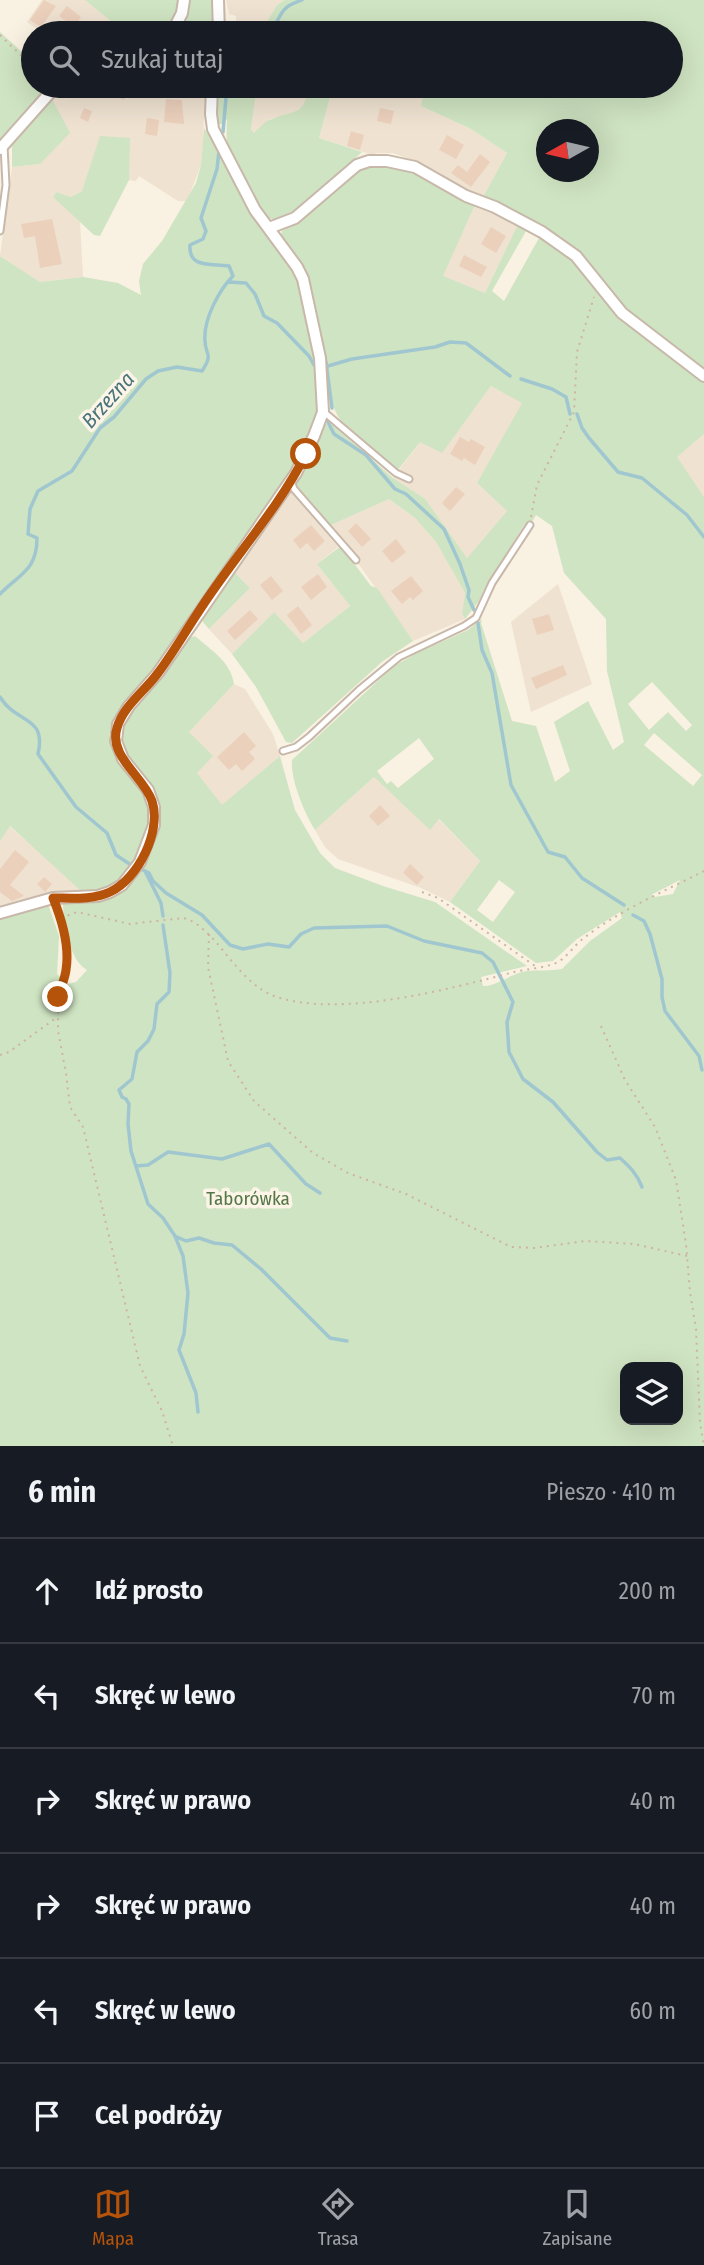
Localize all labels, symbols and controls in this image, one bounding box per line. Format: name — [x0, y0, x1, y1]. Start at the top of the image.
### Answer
search box — [21, 21, 683, 98]
icon: search — [45, 41, 83, 79]
text: Szukaj tutaj — [101, 44, 224, 75]
north arrow — [536, 119, 599, 182]
water label: Brzezna — [76, 367, 140, 433]
route start — [290, 438, 321, 469]
route end — [42, 981, 73, 1012]
park label: Taborówka — [206, 1187, 290, 1210]
map controls — [620, 1362, 683, 1425]
button: layers — [620, 1362, 683, 1425]
text: 6 min — [28, 1474, 96, 1510]
text: Pieszo · 410 m — [546, 1478, 676, 1506]
icon: ahead — [28, 1572, 66, 1610]
text: Idź prosto — [95, 1575, 203, 1606]
text: 200 m — [619, 1577, 676, 1605]
icon: left — [28, 1677, 66, 1715]
text: Skręć w lewo — [95, 1680, 236, 1711]
text: 70 m — [632, 1682, 676, 1710]
icon: right — [28, 1782, 66, 1820]
text: Skręć w prawo — [95, 1785, 251, 1816]
text: 40 m — [630, 1787, 676, 1815]
icon: right — [28, 1887, 66, 1925]
text: Skręć w prawo — [95, 1890, 251, 1921]
text: 40 m — [630, 1892, 676, 1920]
icon: left — [28, 1992, 66, 2030]
text: Skręć w lewo — [95, 1995, 236, 2026]
text: 60 m — [630, 1997, 676, 2025]
icon: arrive — [28, 2097, 66, 2135]
text: Cel podróży — [95, 2100, 222, 2131]
tab: Mapa — [92, 2185, 134, 2250]
tab: Trasa — [318, 2185, 359, 2250]
tab: Zapisane — [542, 2185, 612, 2250]

